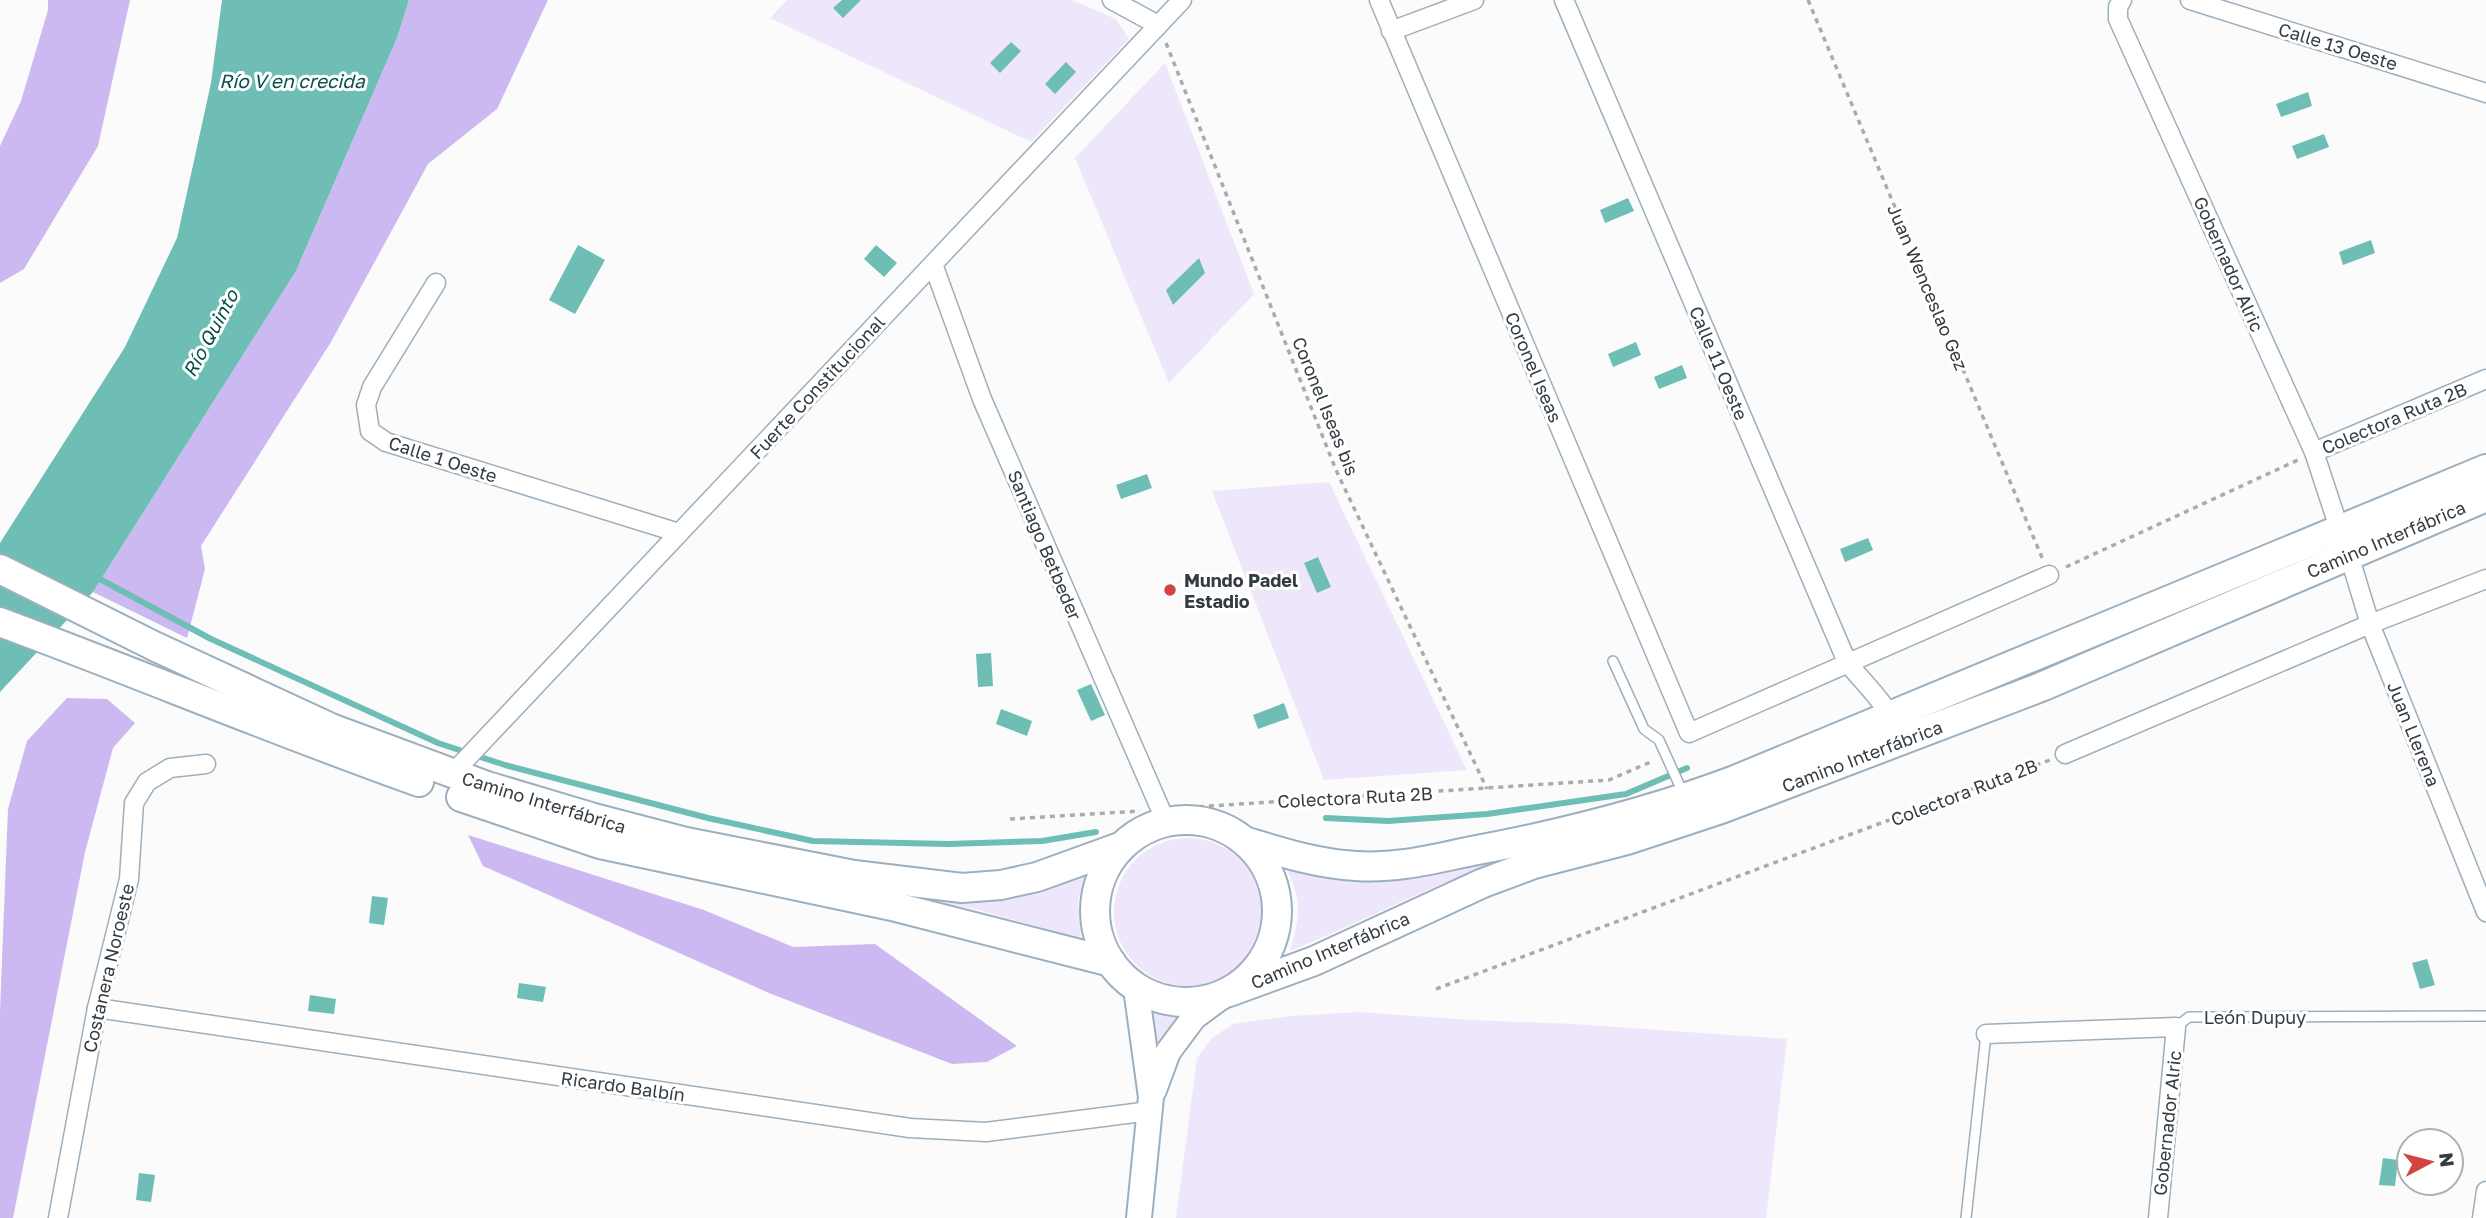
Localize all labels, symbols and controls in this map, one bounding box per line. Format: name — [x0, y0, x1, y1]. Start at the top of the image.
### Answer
street label: Calle 13 Oeste — [2276, 17, 2400, 75]
water label: Río V en crecida — [219, 69, 366, 92]
street label: Gobernador Alric — [2189, 193, 2269, 335]
street label: Juan Wenceslao Gez — [1883, 201, 1973, 373]
water label: Río Quinto — [177, 284, 243, 380]
street label: Calle 11 Oeste — [1685, 303, 1753, 423]
street label: Coronel Iseas — [1501, 308, 1567, 426]
street label: Fuerte Constitucional — [745, 311, 889, 463]
street label: Coronel Iseas bis — [1288, 333, 1364, 479]
street label: Colectora Ruta 2B — [2318, 377, 2470, 459]
street label: Calle 1 Oeste — [386, 431, 500, 487]
street label: Santiago Betbeder — [1003, 467, 1087, 623]
street label: Camino Interfábrica — [2303, 496, 2469, 582]
place label: Mundo Padel Estadio — [1184, 569, 1298, 612]
marker: Mundo Padel Estadio — [1162, 582, 1178, 598]
street label: Juan Llerena — [2383, 678, 2445, 790]
street label: Camino Interfábrica — [1779, 715, 1945, 797]
street label: Colectora Ruta 2B — [1887, 754, 2041, 830]
street label: Camino Interfábrica — [459, 767, 629, 837]
street label: Colectora Ruta 2B — [1277, 782, 1433, 812]
street label: Costanera Noroeste — [78, 881, 138, 1055]
street label: Camino Interfábrica — [1247, 907, 1413, 993]
street label: León Dupuy — [2204, 1006, 2306, 1028]
street label: Gobernador Alric — [2148, 1049, 2186, 1197]
street label: Ricardo Balbín — [559, 1066, 687, 1106]
north arrow — [2395, 1127, 2465, 1197]
text: N — [2435, 1151, 2460, 1168]

